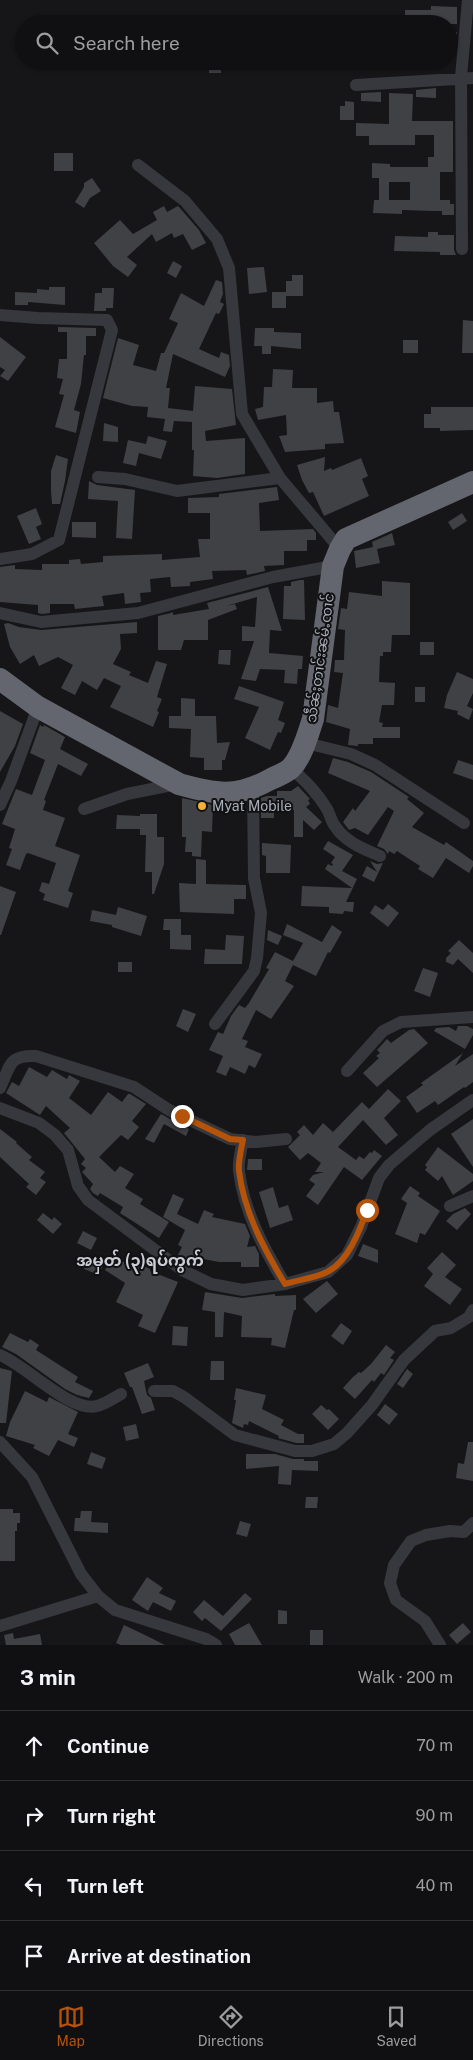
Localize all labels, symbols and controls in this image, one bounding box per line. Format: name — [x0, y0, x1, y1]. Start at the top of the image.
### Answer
search box — [15, 15, 458, 70]
icon: search — [33, 29, 61, 57]
text: Search here — [73, 32, 180, 54]
street label: သဵၼ်ႈတၢင်းၼမ်ႉၸၢင် — [301, 592, 337, 724]
place label: Myat Mobile — [212, 798, 292, 814]
marker: Myat Mobile — [196, 800, 208, 812]
route end — [171, 1105, 194, 1128]
route start — [356, 1199, 379, 1222]
district label: အမှတ် (၃)ရပ်ကွက် — [76, 1249, 204, 1274]
text: 3 min — [20, 1665, 76, 1690]
text: Walk · 200 m — [358, 1668, 453, 1687]
icon: ahead — [20, 1732, 48, 1760]
text: Continue — [67, 1735, 149, 1757]
text: 70 m — [416, 1736, 453, 1755]
icon: right — [20, 1802, 48, 1830]
text: Turn right — [67, 1805, 156, 1827]
text: 90 m — [416, 1806, 453, 1825]
icon: left — [20, 1872, 48, 1900]
text: Turn left — [67, 1875, 144, 1897]
text: 40 m — [415, 1876, 453, 1895]
icon: arrive — [20, 1942, 48, 1970]
text: Arrive at destination — [67, 1945, 251, 1967]
tab: Map — [56, 2003, 85, 2049]
tab: Directions — [198, 2003, 264, 2049]
tab: Saved — [376, 2003, 417, 2049]

